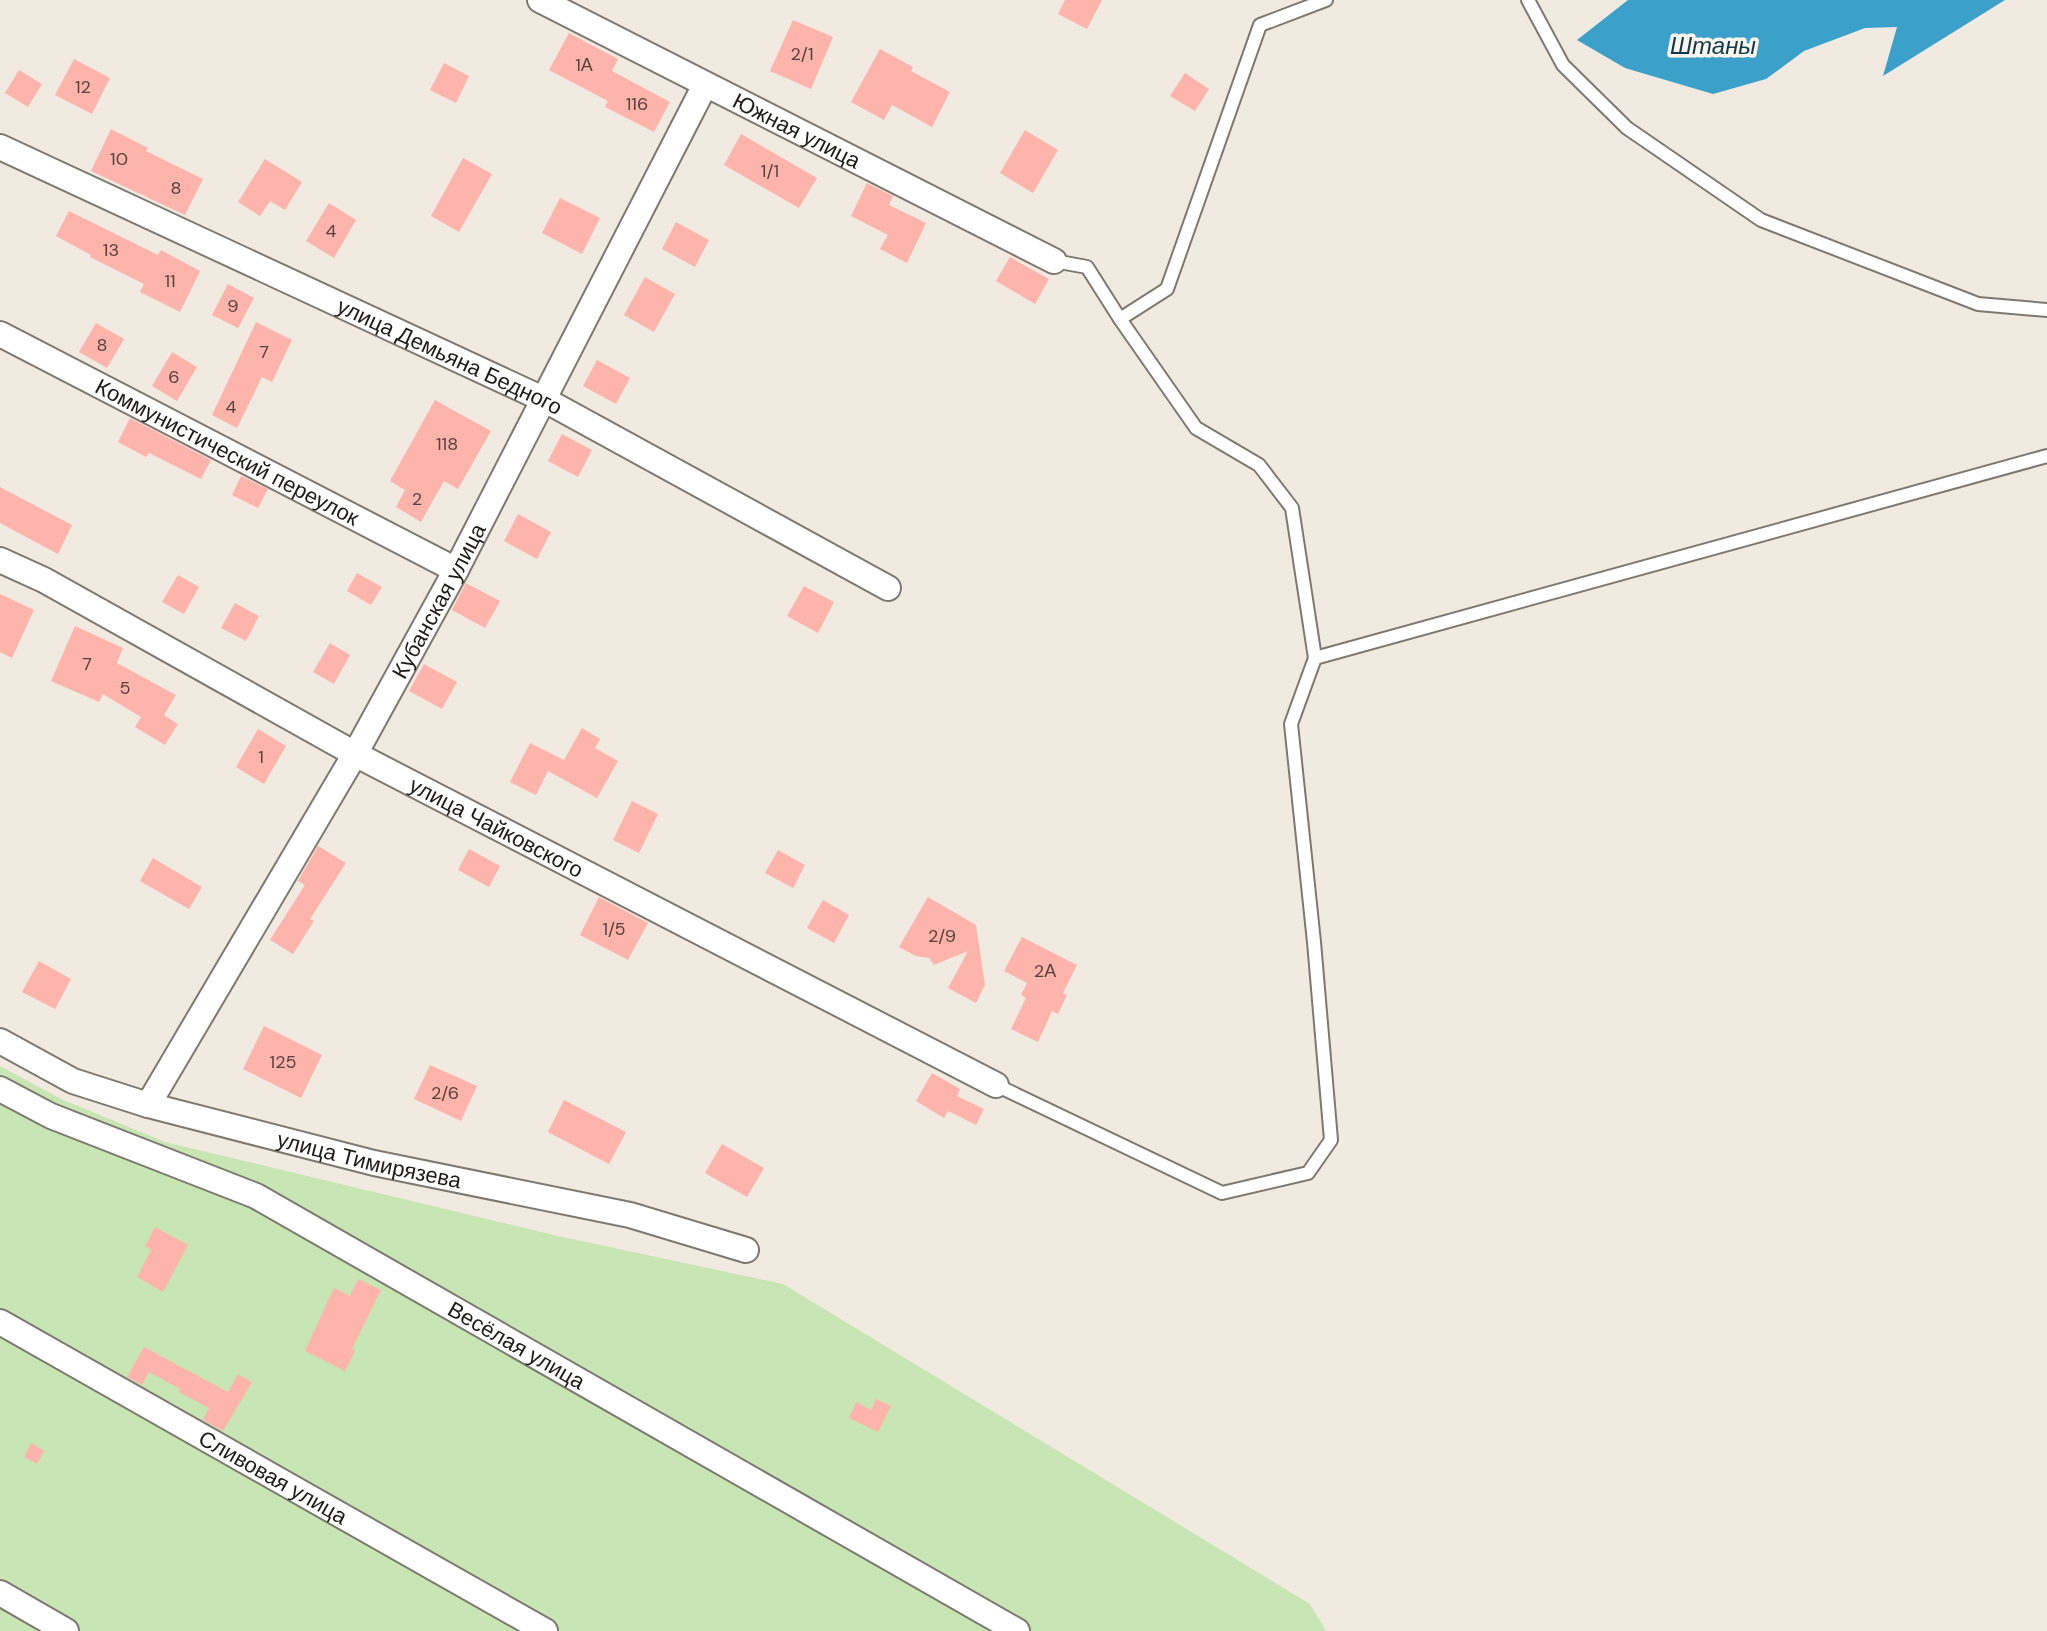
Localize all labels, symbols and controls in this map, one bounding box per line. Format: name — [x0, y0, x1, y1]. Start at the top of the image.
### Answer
water label: Штаны — [1670, 30, 1756, 61]
house number: 2/1 — [790, 42, 814, 66]
house number: 1А — [575, 53, 593, 77]
house number: 12 — [75, 75, 91, 99]
street label: Южная улица — [728, 86, 866, 176]
house number: 116 — [626, 92, 648, 116]
house number: 10 — [110, 147, 128, 171]
house number: 1/1 — [761, 159, 779, 183]
house number: 8 — [171, 176, 181, 200]
house number: 4 — [326, 219, 337, 243]
house number: 13 — [103, 238, 119, 262]
house number: 11 — [164, 269, 176, 293]
street label: улица Демьяна Бедного — [332, 291, 567, 422]
house number: 9 — [227, 294, 239, 318]
house number: 8 — [97, 333, 107, 357]
house number: 7 — [259, 340, 269, 364]
house number: 6 — [168, 365, 180, 389]
street label: Коммунистический переулок — [90, 372, 364, 533]
house number: 4 — [226, 395, 237, 419]
house number: 118 — [436, 432, 458, 456]
house number: 2 — [412, 487, 422, 511]
street label: Кубанская улица — [385, 518, 493, 684]
house number: 7 — [82, 652, 92, 676]
house number: 5 — [120, 676, 130, 700]
house number: 1 — [258, 745, 264, 769]
street label: улица Чайковского — [404, 771, 588, 884]
house number: 1/5 — [602, 917, 626, 941]
house number: 2/9 — [928, 924, 956, 948]
house number: 2А — [1034, 959, 1056, 983]
house number: 125 — [270, 1050, 296, 1074]
house number: 2/6 — [431, 1081, 459, 1105]
street label: улица Тимирязева — [274, 1125, 465, 1196]
street label: Весёлая улица — [443, 1295, 591, 1397]
street label: Сливовая улица — [193, 1424, 353, 1531]

